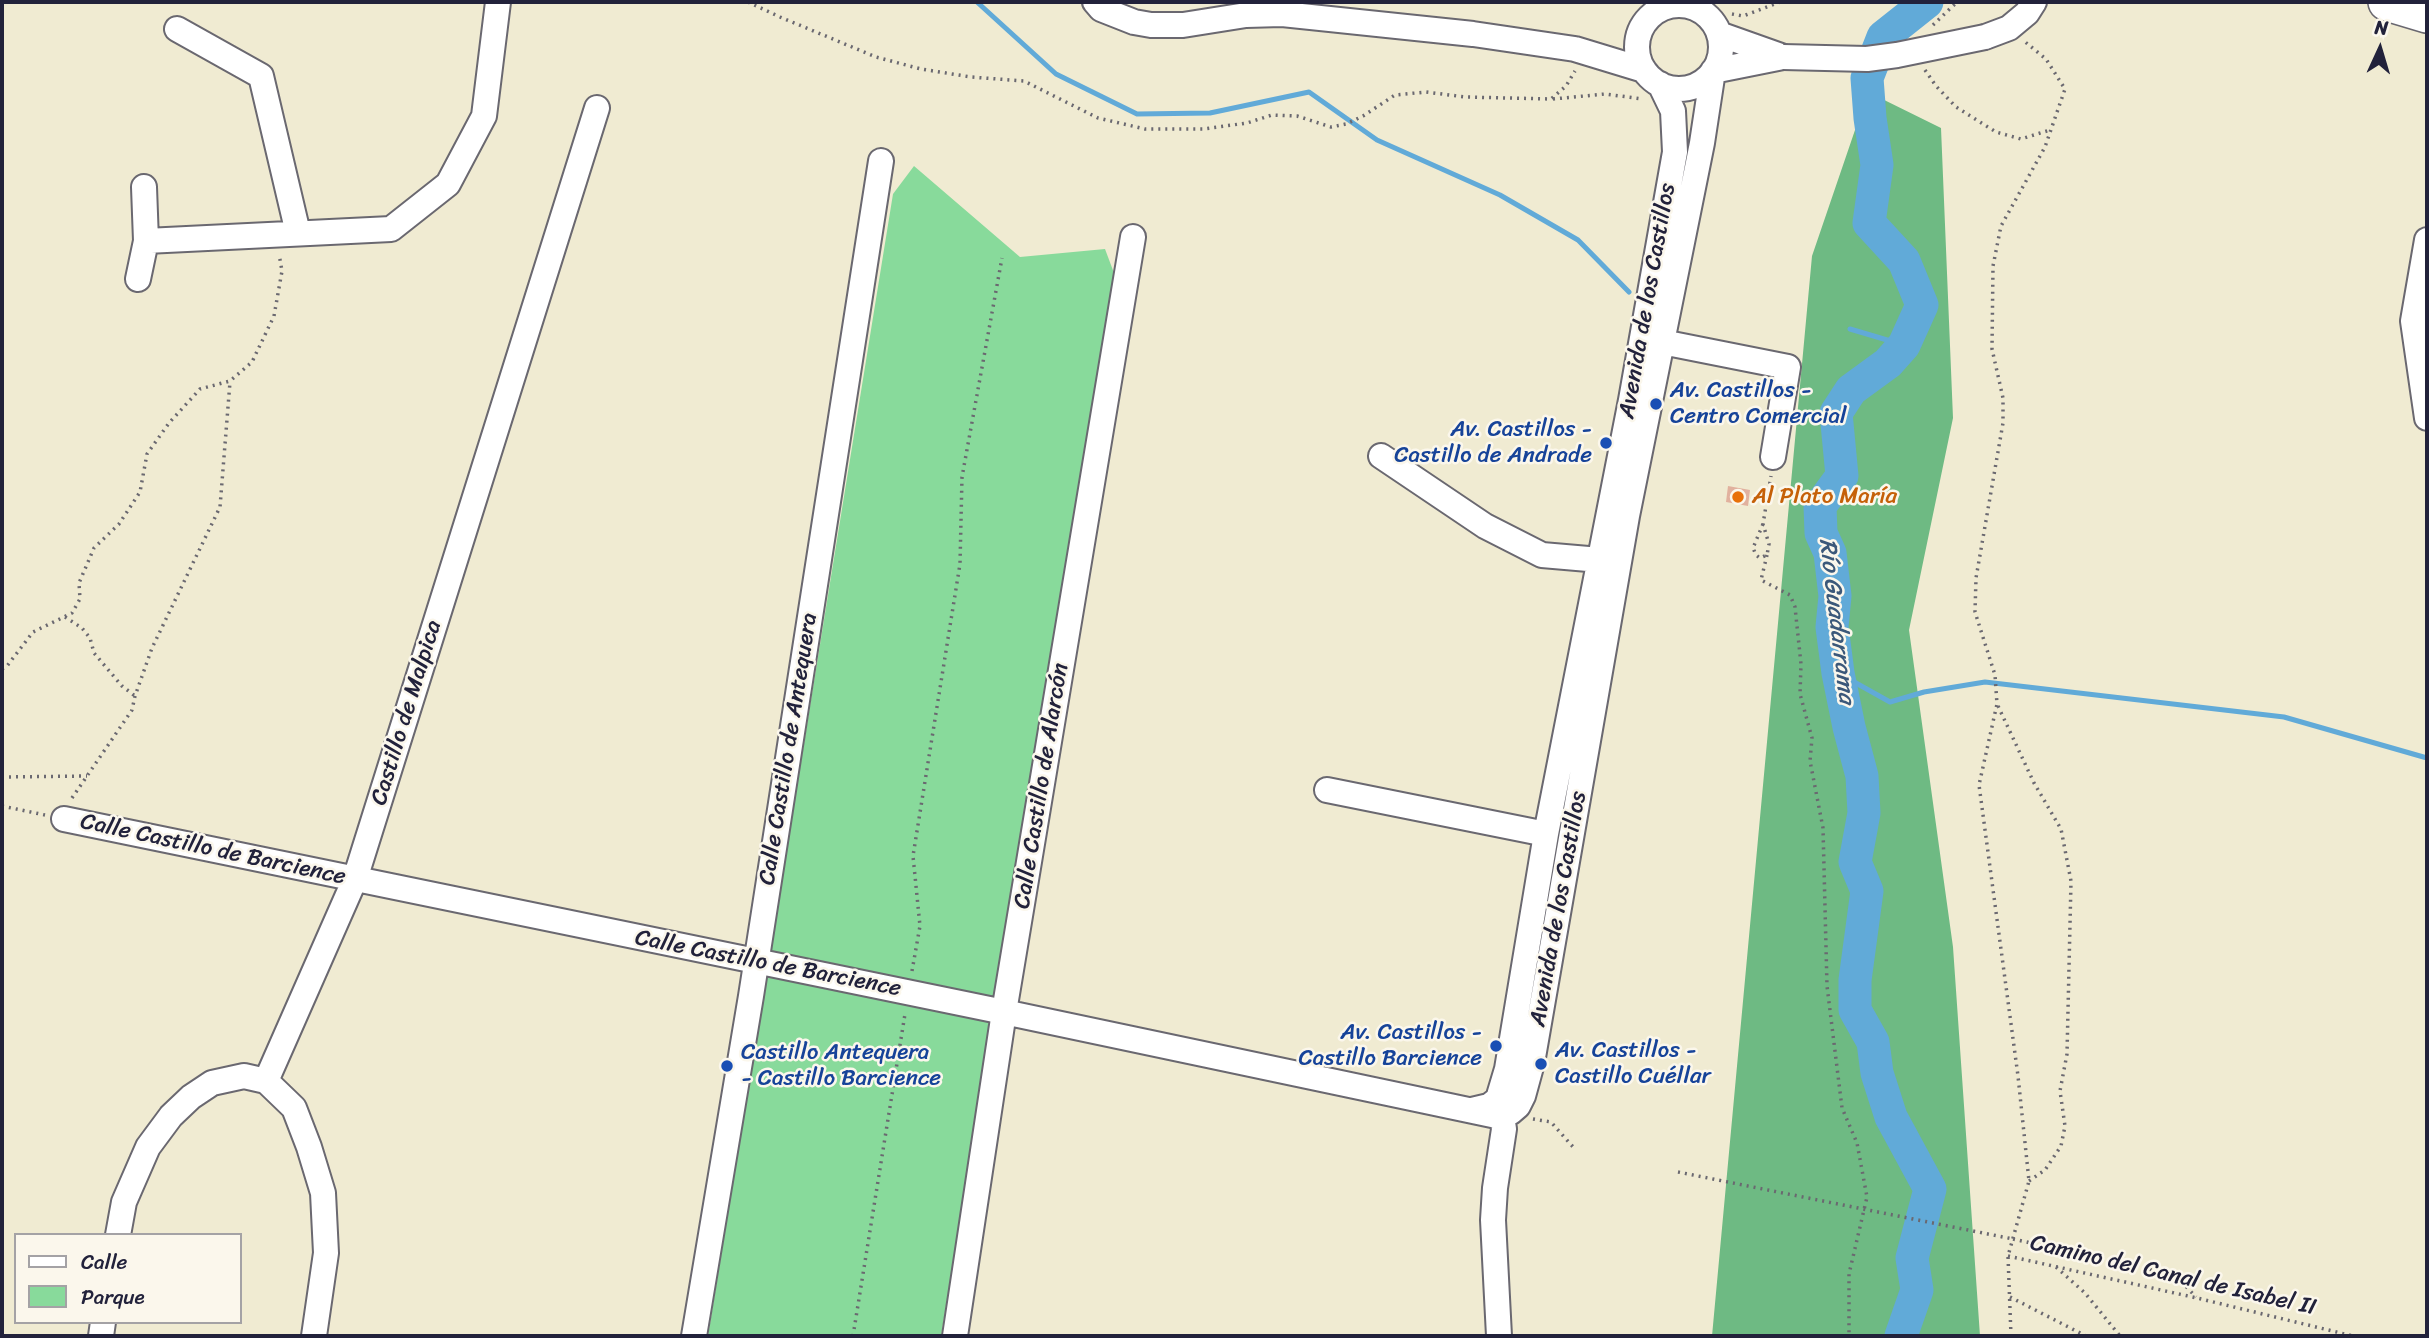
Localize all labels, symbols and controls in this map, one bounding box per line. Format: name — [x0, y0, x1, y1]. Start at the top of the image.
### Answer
text: N — [2374, 11, 2389, 44]
north arrow — [2345, 14, 2415, 84]
street label: Avenida de los Castillos — [1614, 181, 1682, 421]
place label: Av. Castillos - Centro Comercial — [1670, 377, 1847, 431]
marker: Av. Castillos - Centro Comercial — [1648, 396, 1664, 412]
place label: Av. Castillos - Castillo de Andrade — [1394, 416, 1592, 470]
marker: Av. Castillos - Castillo de Andrade — [1598, 435, 1614, 451]
place label: Al Plato María — [1752, 483, 1897, 511]
marker: Al Plato María — [1730, 489, 1746, 505]
water label: Río Guadarrama — [1812, 537, 1860, 705]
street label: Calle Castillo de Antequera — [754, 611, 824, 887]
street label: Castillo de Malpica — [366, 617, 448, 809]
street label: Calle Castillo de Alarcón — [1009, 661, 1075, 911]
street label: Avenida de los Castillos — [1525, 789, 1593, 1029]
street label: Calle Castillo de Barcience — [78, 808, 348, 892]
street label: Calle Castillo de Barcience — [633, 925, 903, 1003]
place label: Av. Castillos - Castillo Barcience — [1298, 1019, 1482, 1073]
place label: Av. Castillos - Castillo Cuéllar — [1555, 1037, 1711, 1091]
marker: Av. Castillos - Castillo Barcience — [1488, 1038, 1504, 1054]
place label: Castillo Antequera - Castillo Barcience — [741, 1039, 941, 1093]
marker: Av. Castillos - Castillo Cuéllar — [1533, 1056, 1549, 1072]
marker: Castillo Antequera - Castillo Barcience — [719, 1058, 735, 1074]
street label: Camino del Canal de Isabel II — [2027, 1230, 2319, 1322]
legend — [14, 1233, 242, 1324]
text: Calle — [81, 1243, 127, 1281]
text: Parque — [81, 1278, 145, 1316]

